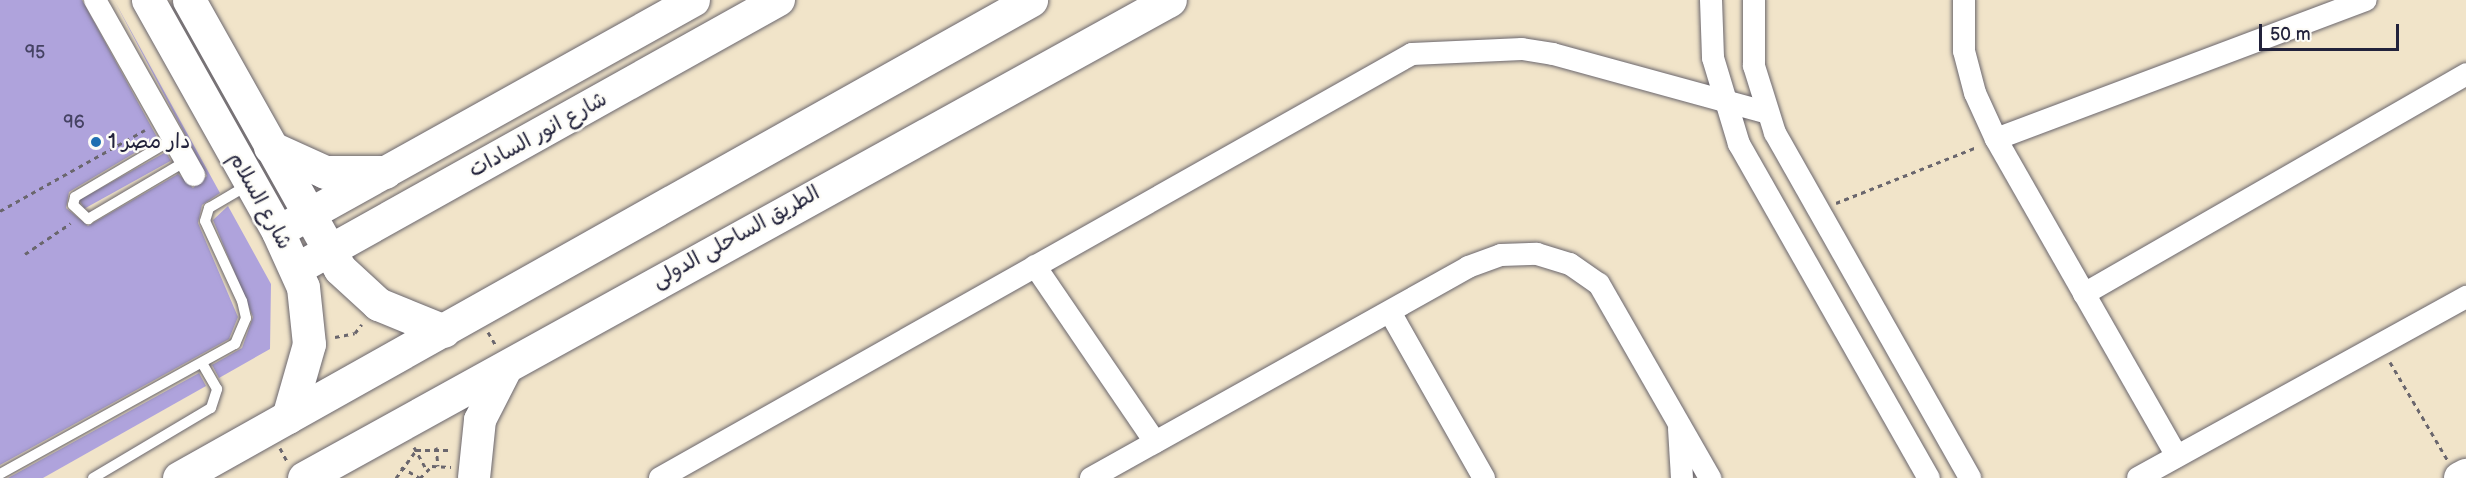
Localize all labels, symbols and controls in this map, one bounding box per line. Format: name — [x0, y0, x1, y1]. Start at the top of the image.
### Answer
scale bar — [2262, 12, 2402, 50]
text: 50 m — [2270, 24, 2311, 45]
house number: 95 — [25, 42, 45, 64]
street label: شارع انور السادات — [465, 87, 611, 183]
house number: 96 — [63, 112, 85, 134]
place label: دار مصر 1 — [108, 129, 190, 155]
marker: دار مصر 1 — [89, 135, 103, 149]
street label: شارع السلام — [223, 148, 297, 254]
street label: الطريق الساحلى الدولى — [648, 180, 824, 294]

